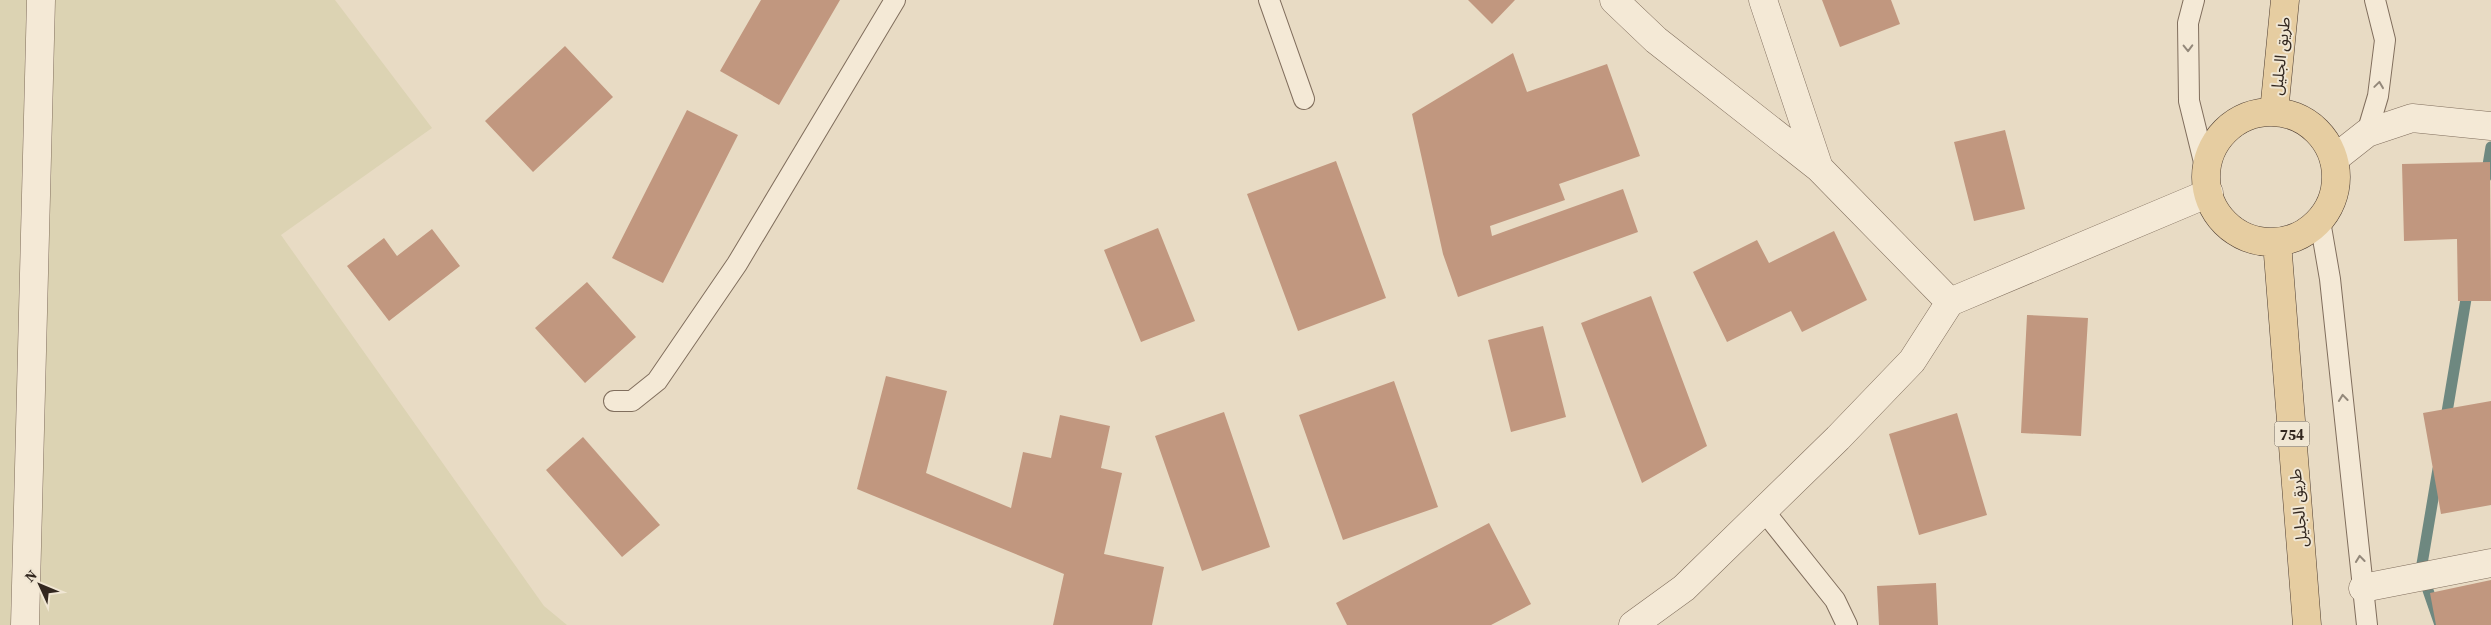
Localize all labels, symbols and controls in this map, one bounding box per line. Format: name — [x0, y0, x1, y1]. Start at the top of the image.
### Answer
street label: طريق الجليل — [2265, 16, 2295, 96]
one-way arrow — [2183, 44, 2194, 52]
one-way arrow — [2373, 81, 2384, 89]
one-way arrow — [2338, 393, 2349, 401]
road number: 754 — [2274, 422, 2310, 446]
street label: طريق الجليل — [2284, 468, 2312, 548]
one-way arrow — [2355, 555, 2366, 563]
north arrow — [15, 560, 65, 610]
text: N — [20, 565, 41, 587]

